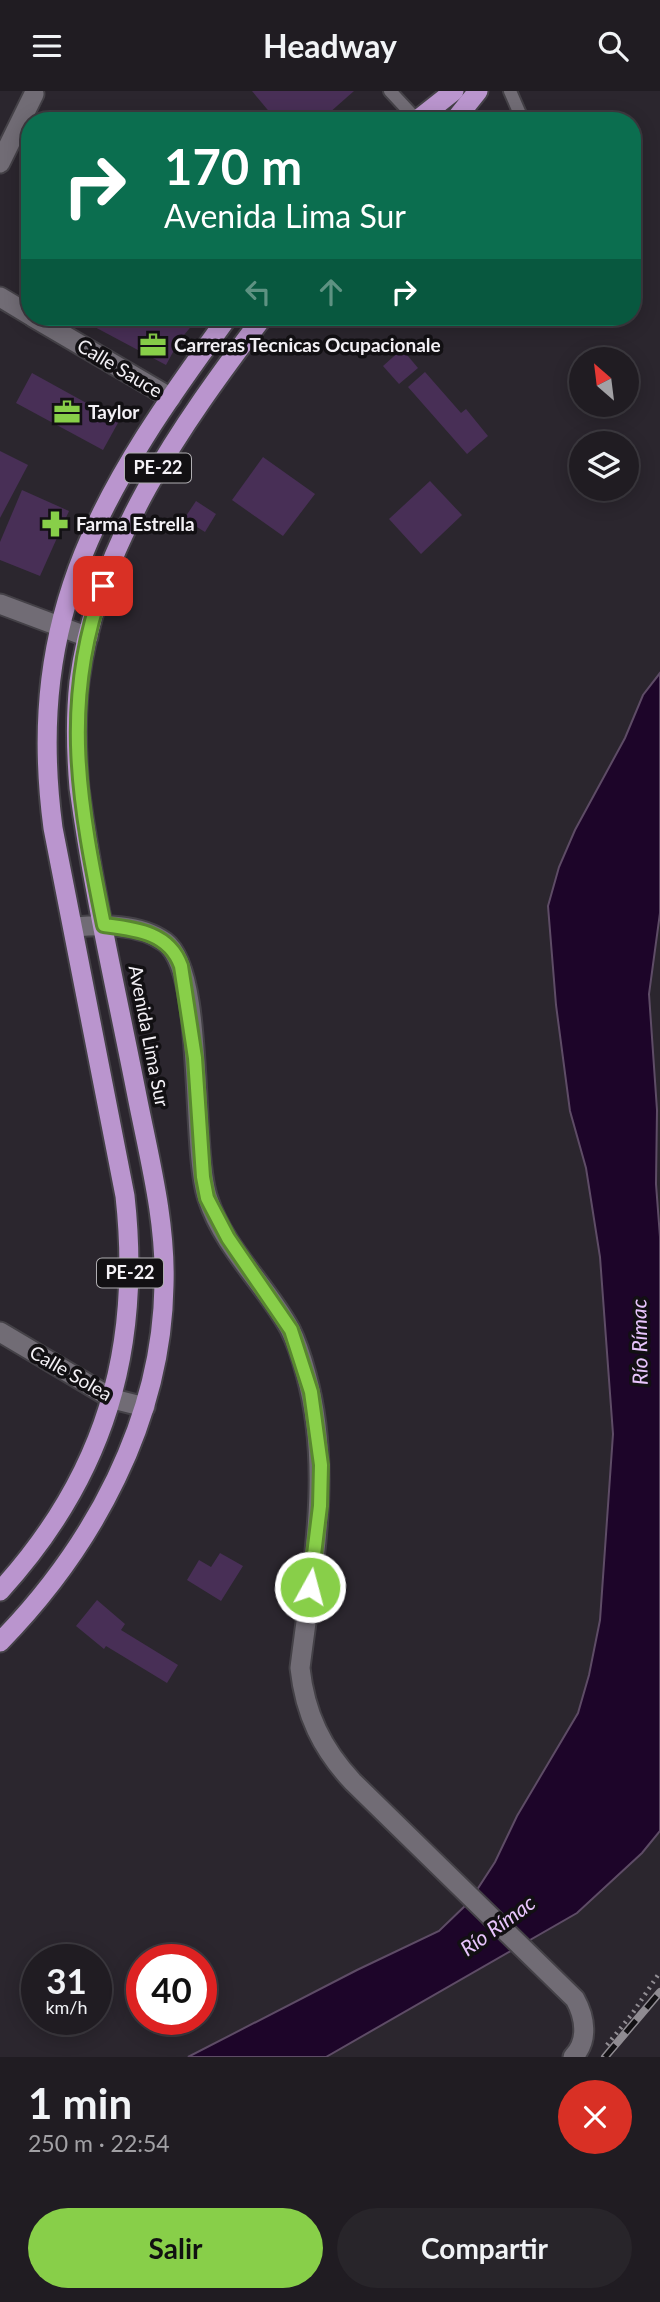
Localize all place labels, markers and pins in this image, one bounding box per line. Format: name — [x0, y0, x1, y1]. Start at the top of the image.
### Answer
office icon: Carreras Tecnicas Ocupacionale — [138, 330, 168, 360]
place label: Carreras Tecnicas Ocupacionale — [174, 333, 441, 356]
office icon: Taylor — [52, 397, 82, 427]
place label: Taylor — [88, 400, 140, 423]
pharmacy icon: Farma Estrella — [40, 509, 70, 539]
place label: Farma Estrella — [76, 512, 195, 535]
pin — [73, 556, 133, 616]

